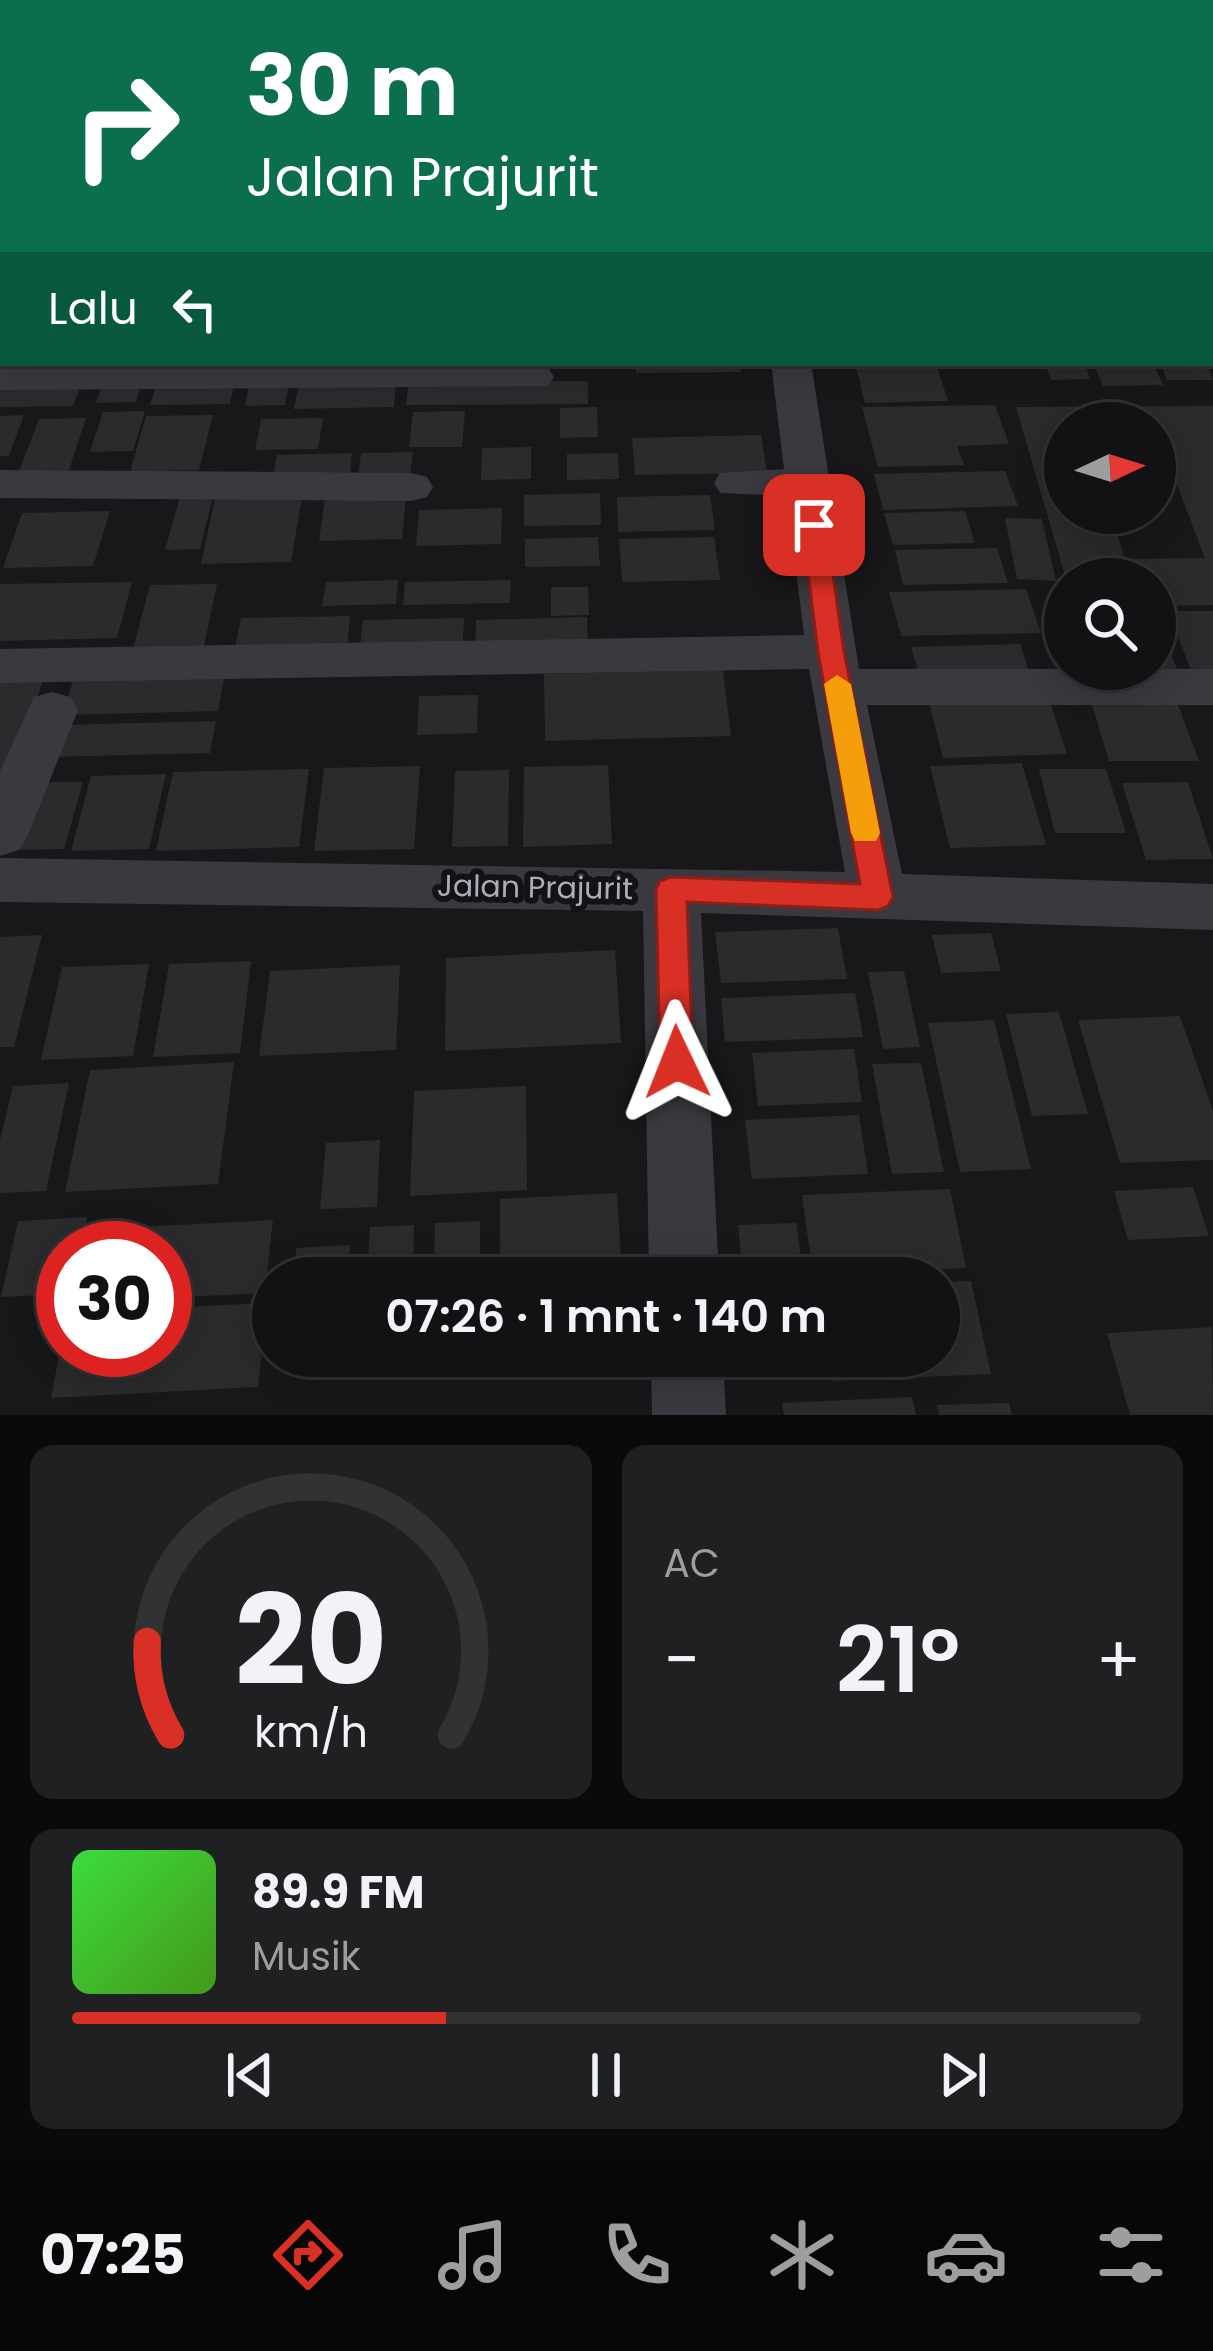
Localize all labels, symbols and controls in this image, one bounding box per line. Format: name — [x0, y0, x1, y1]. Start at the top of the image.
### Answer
text: 30 m — [246, 27, 458, 144]
icon: right — [48, 48, 204, 204]
text: Jalan Prajurit — [246, 139, 599, 215]
icon: left — [162, 276, 228, 342]
text: Lalu — [48, 277, 138, 340]
north arrow — [1044, 402, 1176, 534]
map controls — [1044, 402, 1176, 690]
pin — [763, 474, 865, 576]
icon: arrive — [781, 492, 847, 558]
button: search — [1044, 558, 1176, 690]
street label: Jalan Prajurit — [437, 864, 633, 910]
position arrow — [614, 999, 740, 1125]
speed limit sign: 30 — [36, 1221, 192, 1377]
text: 07:26 · 1 mnt · 140 m — [385, 1285, 827, 1348]
text: AC — [664, 1536, 720, 1591]
text: 20 — [234, 1553, 387, 1728]
text: 21° — [836, 1597, 960, 1724]
text: − — [664, 1614, 700, 1706]
text: + — [1096, 1614, 1141, 1706]
text: km/h — [254, 1702, 368, 1762]
text: 89.9 FM — [252, 1861, 425, 1924]
text: Musik — [252, 1929, 361, 1984]
icon: previous — [217, 2042, 283, 2108]
icon: pause — [573, 2042, 639, 2108]
icon: next — [930, 2042, 996, 2108]
icon: directions — [266, 2213, 350, 2297]
icon: music — [431, 2213, 515, 2297]
icon: phone — [595, 2213, 679, 2297]
icon: climate — [760, 2213, 844, 2297]
icon: car — [924, 2213, 1008, 2297]
icon: filters — [1089, 2213, 1173, 2297]
text: 07:25 — [40, 2217, 186, 2293]

